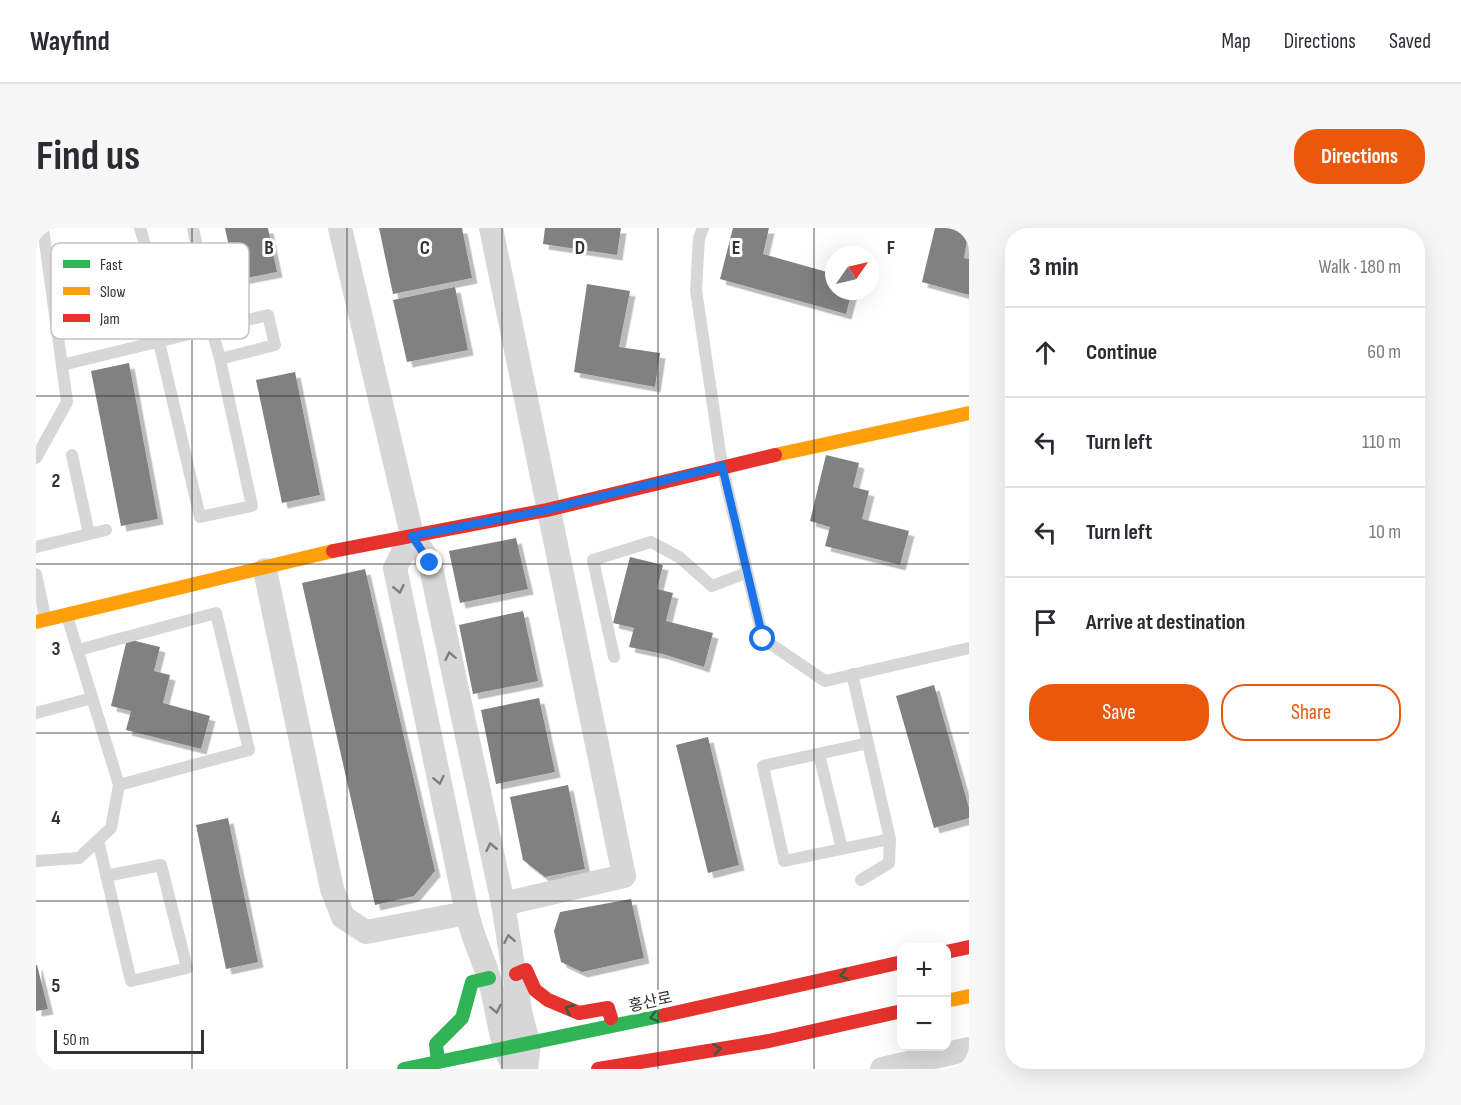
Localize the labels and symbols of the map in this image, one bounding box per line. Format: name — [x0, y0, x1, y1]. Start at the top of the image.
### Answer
text: B — [264, 236, 274, 260]
text: C — [420, 236, 430, 260]
text: D — [575, 236, 585, 260]
text: E — [732, 236, 740, 260]
text: F — [887, 236, 895, 260]
legend — [51, 243, 249, 339]
north arrow — [825, 246, 879, 300]
text: Fast — [100, 256, 123, 275]
text: Slow — [100, 283, 125, 302]
text: Jam — [99, 310, 120, 329]
text: 2 — [52, 469, 60, 493]
route end — [416, 549, 442, 575]
one-way arrow — [392, 584, 405, 594]
route start — [749, 625, 775, 651]
text: 3 — [52, 637, 61, 661]
one-way arrow — [444, 652, 457, 662]
one-way arrow — [432, 775, 445, 785]
text: 4 — [51, 806, 61, 830]
one-way arrow — [485, 842, 498, 852]
one-way arrow — [503, 935, 516, 945]
one-way arrow — [840, 967, 850, 980]
text: 5 — [52, 974, 61, 998]
street label: 홍산로 — [627, 989, 674, 1016]
one-way arrow — [489, 1003, 502, 1013]
one-way arrow — [565, 1003, 575, 1016]
one-way arrow — [649, 1010, 659, 1023]
scale bar — [54, 1027, 204, 1054]
one-way arrow — [713, 1043, 722, 1055]

